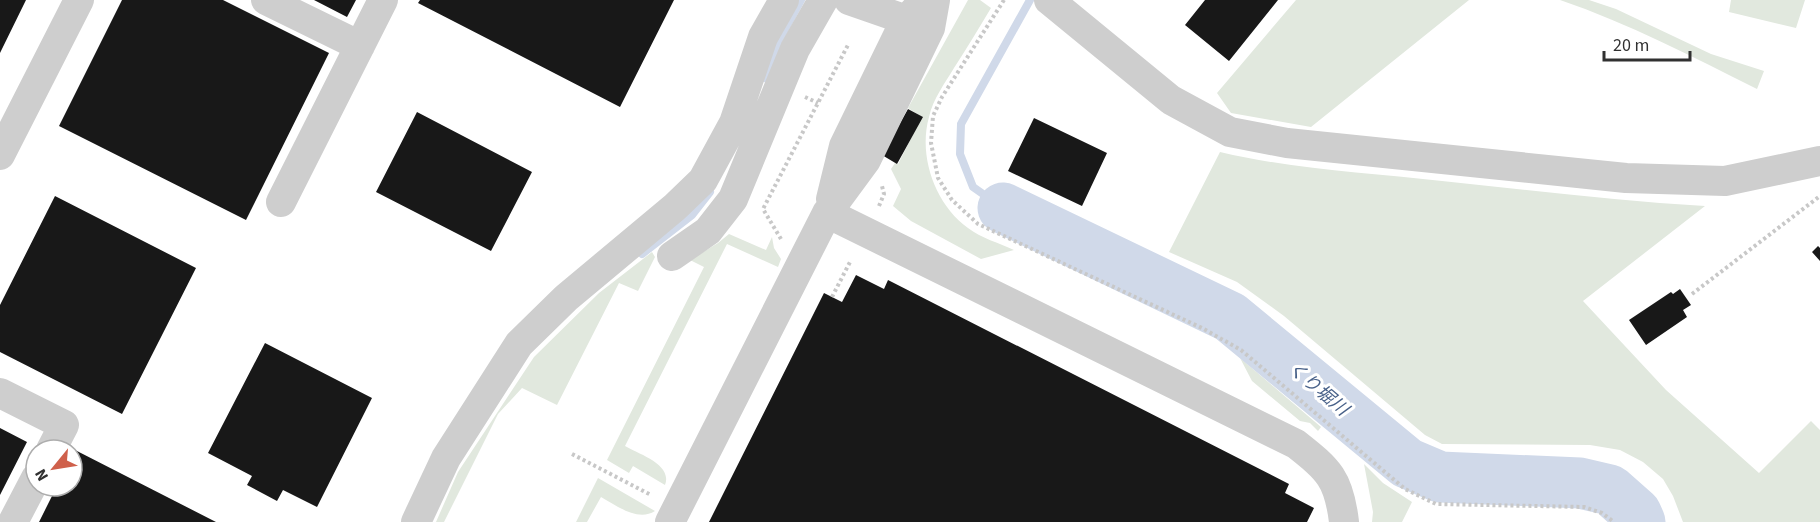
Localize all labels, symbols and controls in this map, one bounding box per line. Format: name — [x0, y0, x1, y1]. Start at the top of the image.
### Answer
scale bar — [1604, 24, 1690, 62]
text: 20 m — [1613, 33, 1649, 58]
water label: くり堀川 — [1282, 356, 1355, 423]
north arrow — [24, 438, 84, 498]
text: N — [30, 465, 54, 485]

